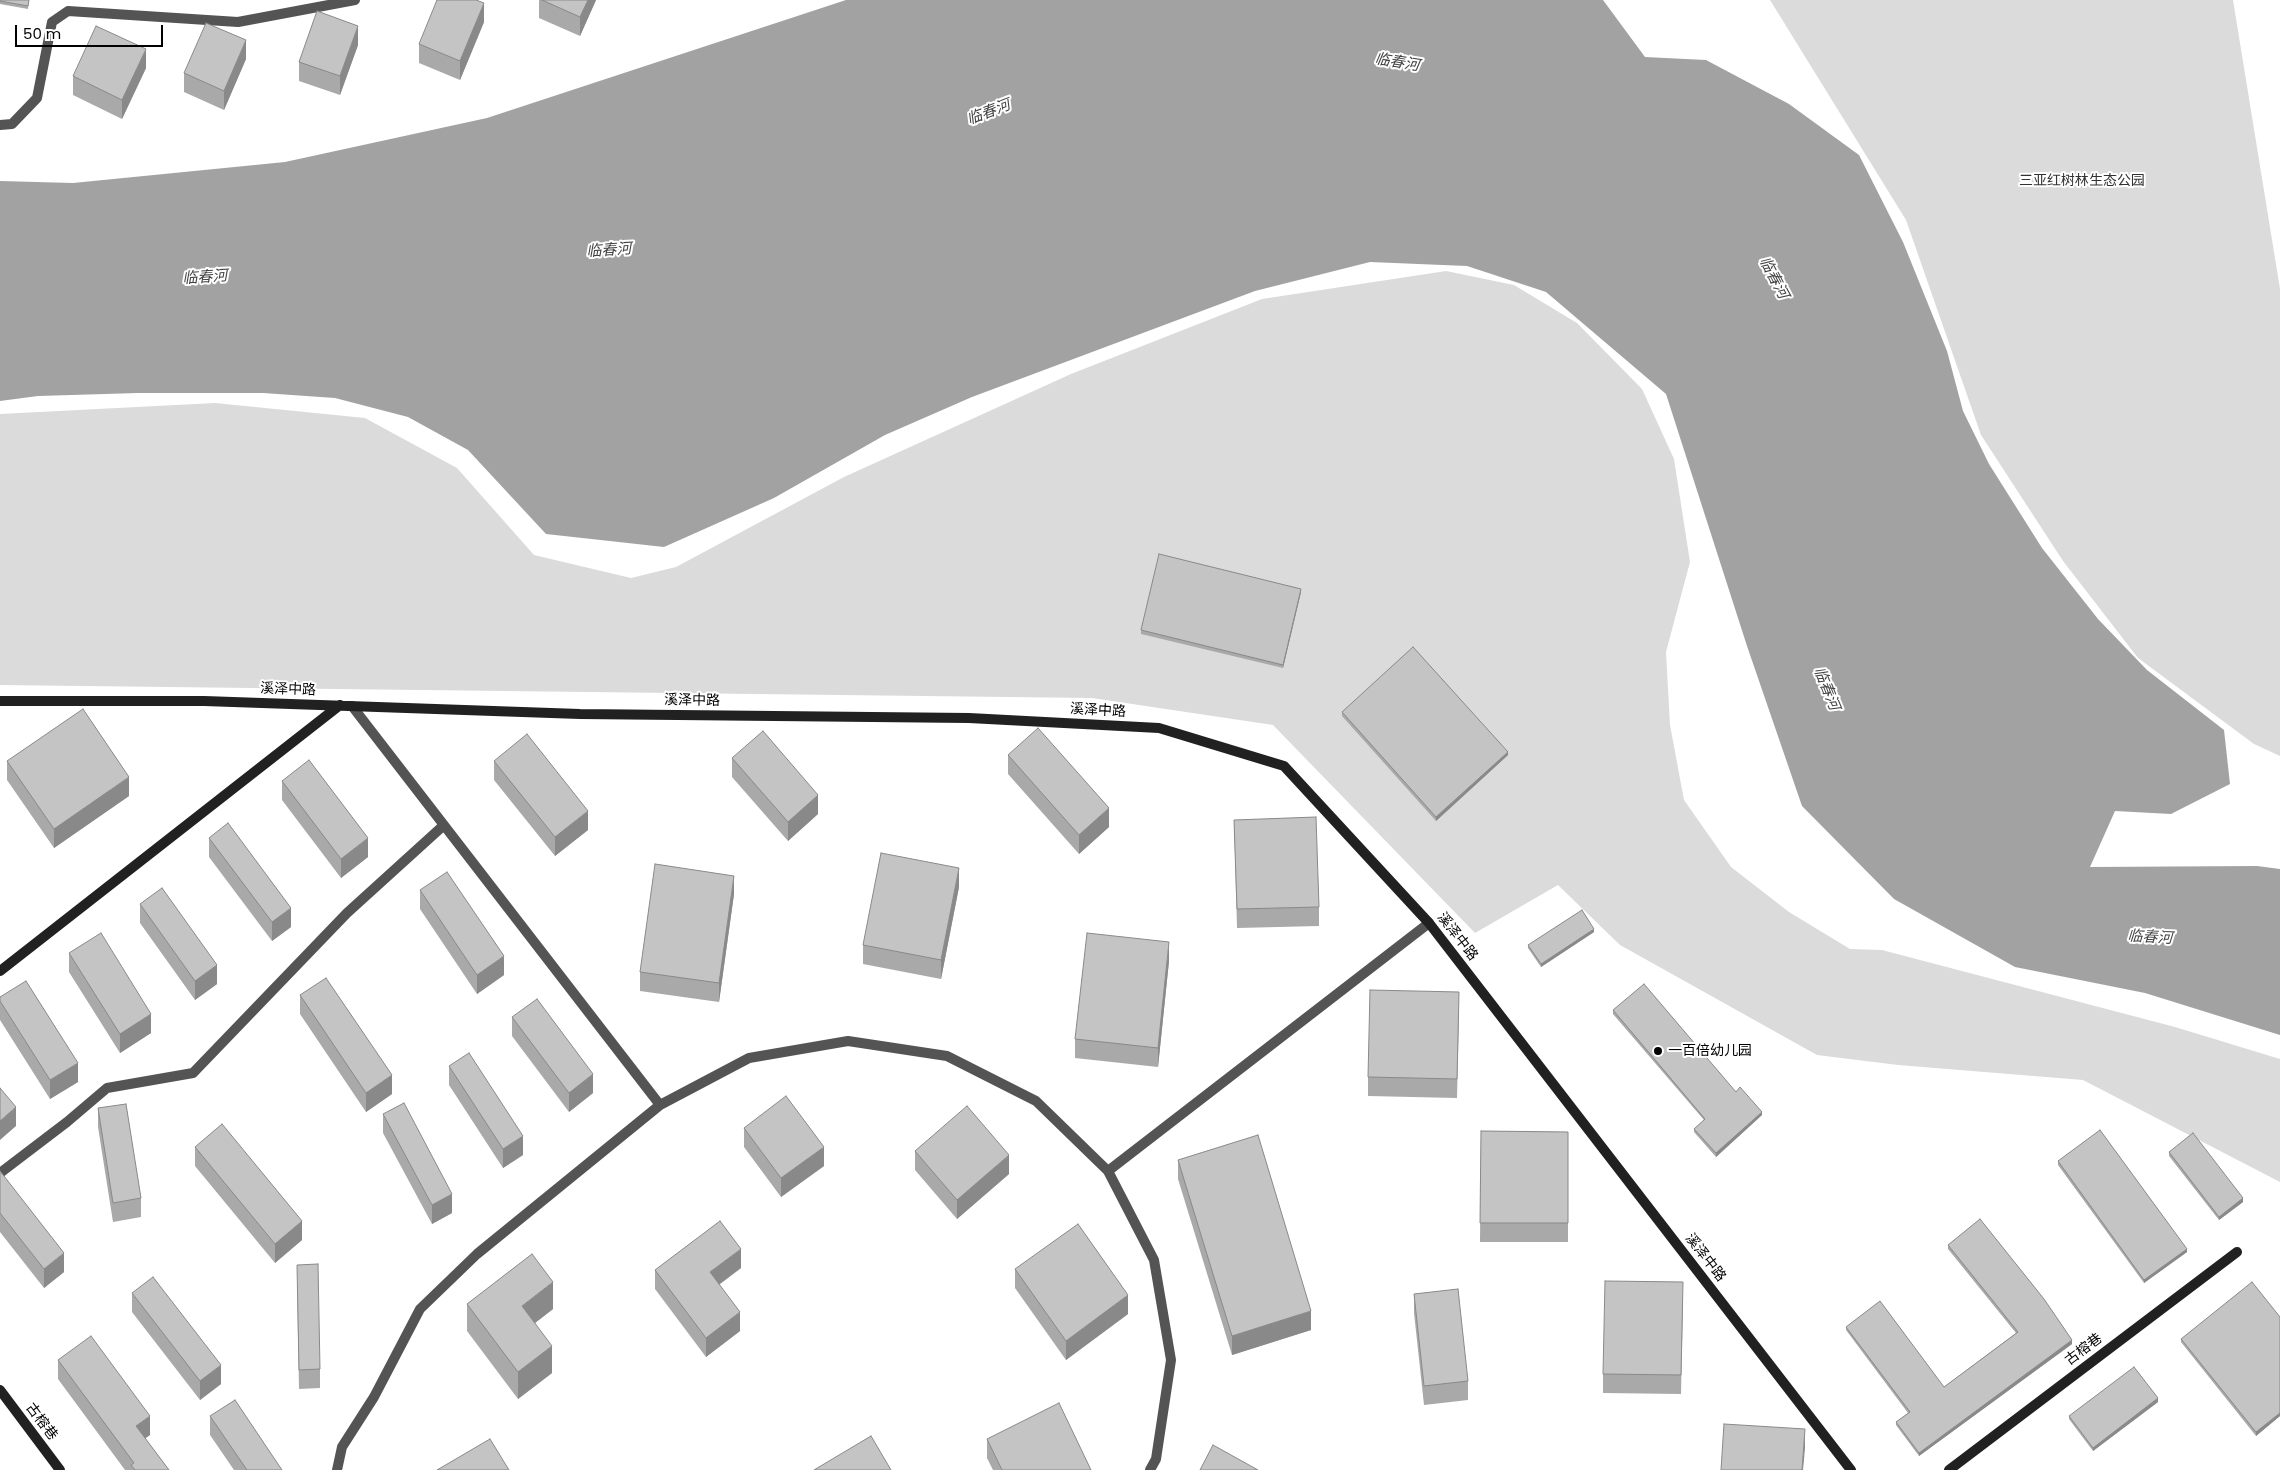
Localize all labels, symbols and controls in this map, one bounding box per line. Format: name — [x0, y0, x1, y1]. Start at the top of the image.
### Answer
scale bar — [18, 15, 165, 47]
text: 50 m — [23, 23, 61, 44]
water label: 临春河 — [1373, 51, 1421, 75]
water label: 临春河 — [965, 97, 1013, 129]
park label: 三亚红树林生态公园 — [2019, 173, 2145, 189]
water label: 临春河 — [586, 240, 632, 262]
water label: 临春河 — [1754, 254, 1792, 302]
water label: 临春河 — [182, 267, 228, 289]
water label: 临春河 — [1809, 665, 1843, 713]
street label: 溪泽中路 — [260, 681, 316, 699]
street label: 溪泽中路 — [664, 692, 720, 710]
street label: 溪泽中路 — [1070, 701, 1126, 721]
street label: 溪泽中路 — [1433, 910, 1481, 964]
water label: 临春河 — [2127, 928, 2173, 948]
place label: 一百倍幼儿园 — [1668, 1043, 1752, 1059]
marker: 一百倍幼儿园 — [1652, 1045, 1664, 1057]
street label: 溪泽中路 — [1681, 1231, 1729, 1285]
street label: 古榕巷 — [2062, 1331, 2106, 1369]
street label: 古榕巷 — [22, 1400, 60, 1444]

